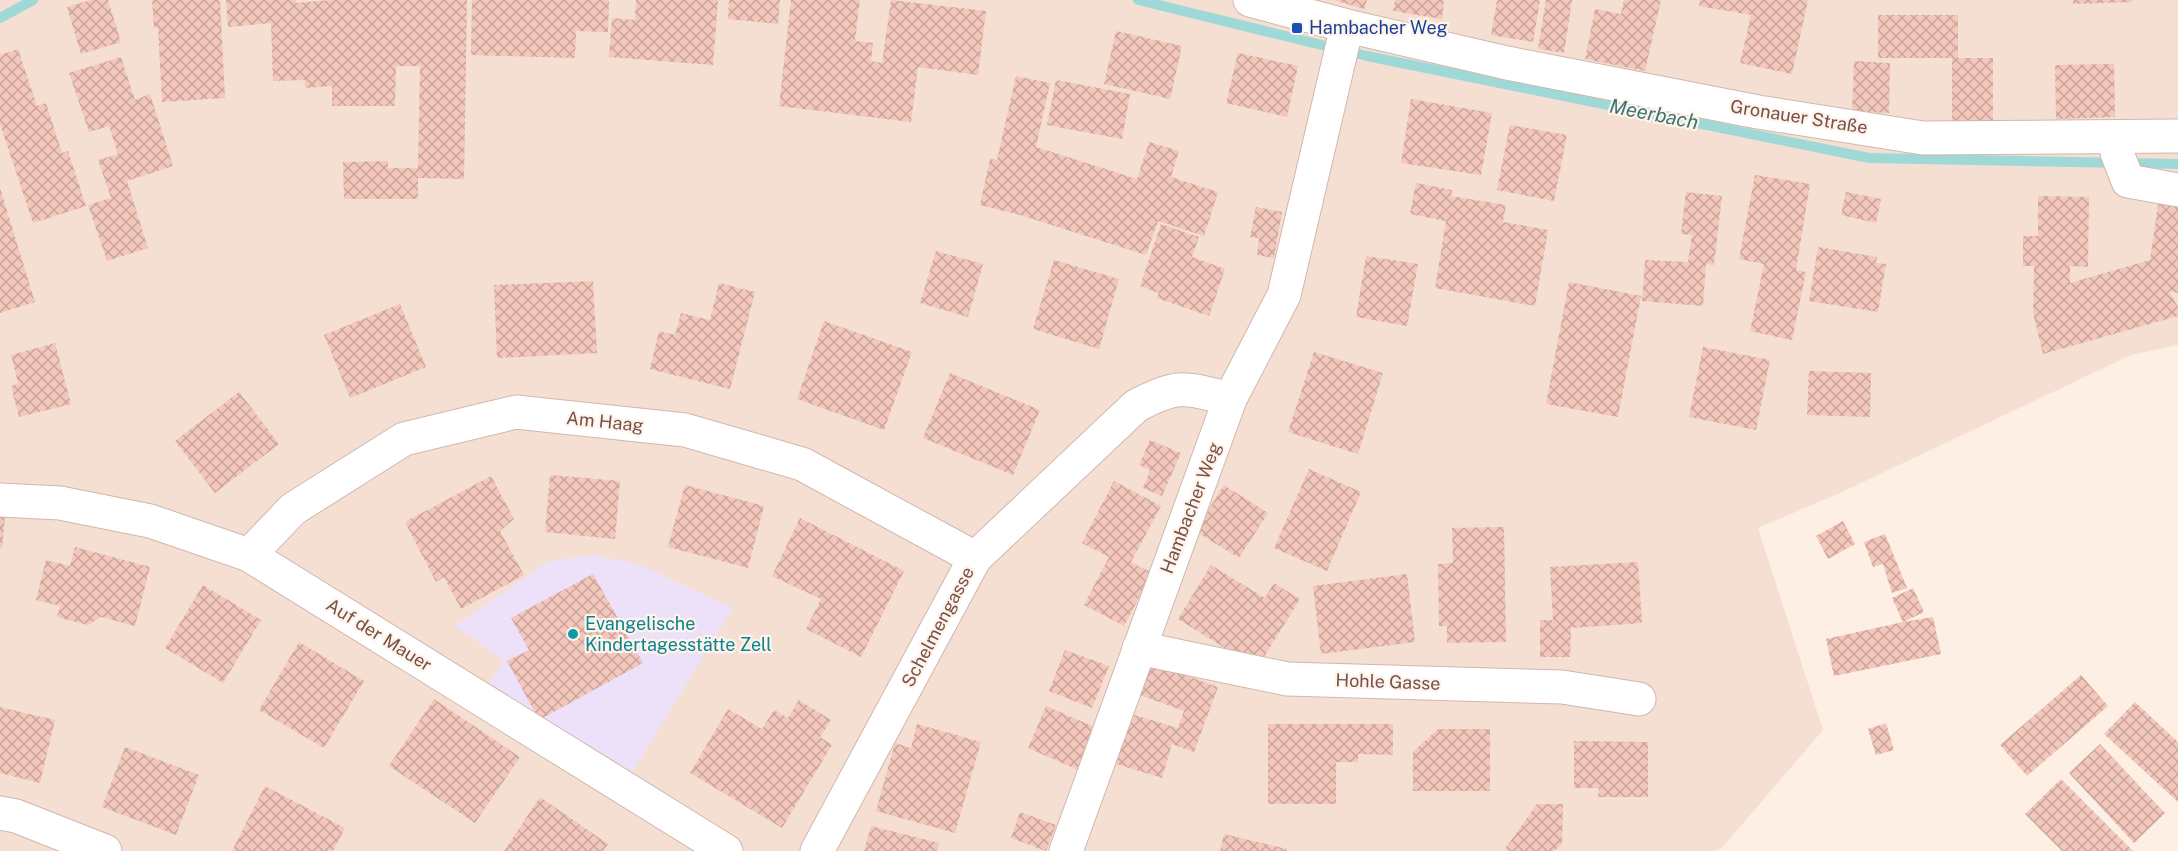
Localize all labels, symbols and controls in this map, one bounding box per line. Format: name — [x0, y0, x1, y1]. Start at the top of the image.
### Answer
place label: Hambacher Weg — [1309, 17, 1448, 38]
marker: Hambacher Weg — [1290, 21, 1304, 35]
water label: Meerbach — [1608, 94, 1700, 134]
street label: Gronauer Straße — [1729, 95, 1869, 138]
street label: Am Haag — [565, 407, 645, 436]
street label: Hambacher Weg — [1156, 439, 1225, 576]
street label: Schelmengasse — [897, 563, 978, 690]
street label: Auf der Mauer — [323, 594, 436, 675]
place label: Evangelische Kindertagesstätte Zell — [585, 613, 772, 655]
marker: Evangelische Kindertagesstätte Zell — [566, 627, 580, 641]
street label: Hohle Gasse — [1335, 669, 1441, 694]

